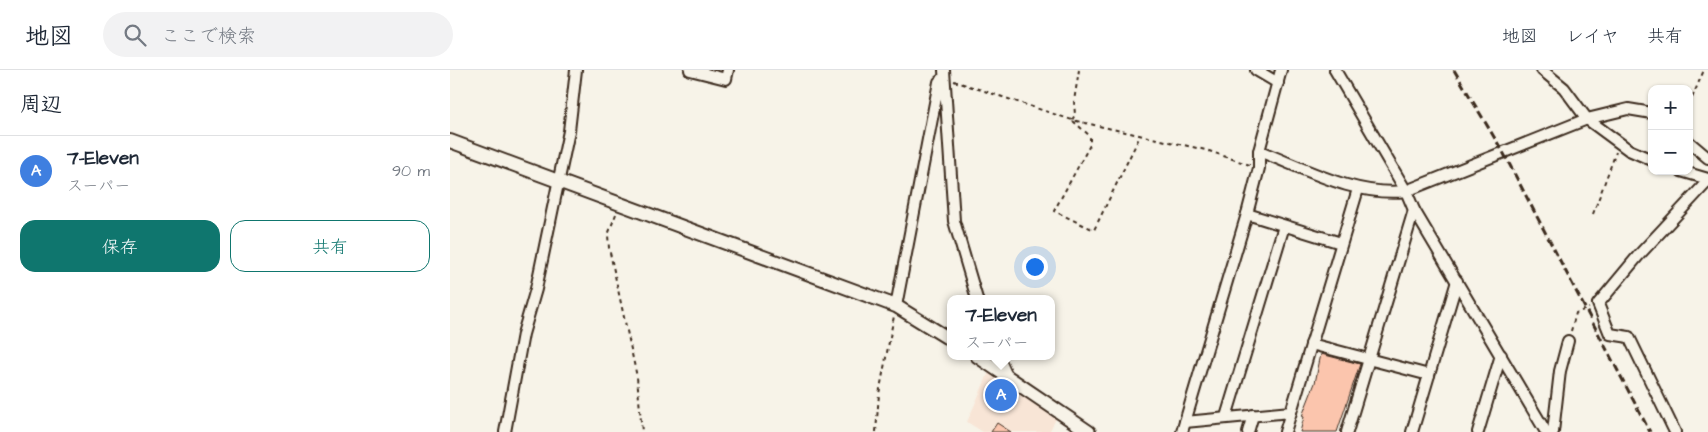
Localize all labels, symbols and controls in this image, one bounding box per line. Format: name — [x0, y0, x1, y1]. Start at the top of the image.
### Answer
search box — [103, 12, 453, 57]
text: 地図 — [25, 20, 73, 54]
icon: search — [121, 21, 149, 49]
text: ここで検索 — [161, 23, 256, 50]
text: 地図 — [1502, 24, 1538, 49]
text: レイヤ — [1566, 24, 1619, 49]
text: 共有 — [1647, 24, 1683, 49]
map controls — [1648, 85, 1693, 175]
button: + — [1648, 85, 1693, 130]
text: 周辺 — [20, 90, 62, 119]
button: − — [1648, 130, 1693, 175]
text: 7-Eleven — [67, 145, 139, 172]
text: A — [31, 160, 41, 182]
text: 90 m — [392, 160, 430, 182]
text: スーパー — [67, 175, 130, 197]
button: 保存 — [20, 220, 220, 272]
button: 共有 — [230, 220, 430, 272]
your location — [1022, 254, 1048, 280]
popup — [947, 295, 1055, 360]
text: 7-Eleven — [965, 302, 1037, 329]
text: スーパー — [965, 332, 1029, 354]
pin: A — [985, 376, 1017, 414]

